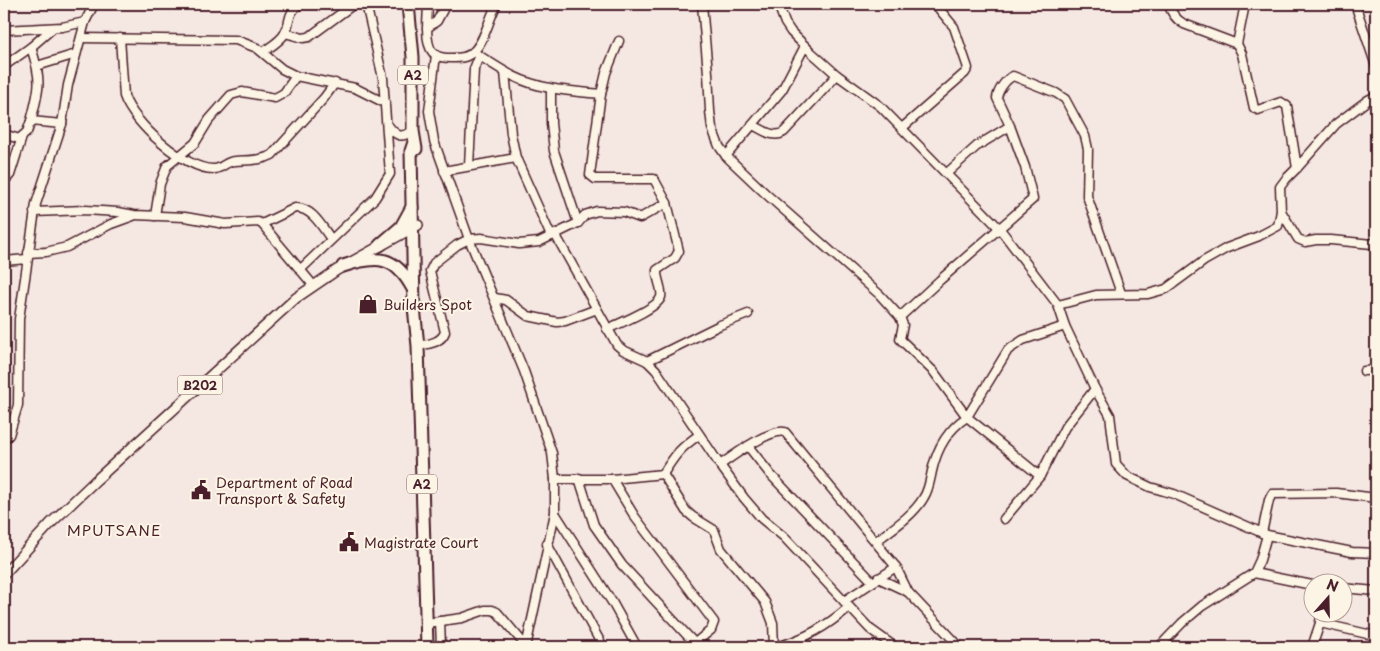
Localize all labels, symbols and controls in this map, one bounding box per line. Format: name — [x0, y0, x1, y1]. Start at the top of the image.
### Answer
road number: A2 — [398, 66, 428, 84]
shop icon: Builders Spot — [357, 293, 379, 315]
place label: Builders Spot — [383, 294, 472, 315]
road number: B202 — [178, 376, 222, 394]
place label: Department of Road Transport & Safety — [216, 472, 353, 509]
road number: A2 — [407, 474, 437, 494]
public building icon: Department of Road Transport & Safety — [190, 479, 212, 501]
district label: MPUTSANE — [67, 518, 161, 541]
public building icon: Magistrate Court — [338, 531, 360, 553]
place label: Magistrate Court — [364, 532, 479, 553]
north arrow — [1302, 574, 1352, 624]
text: N — [1324, 574, 1341, 597]

